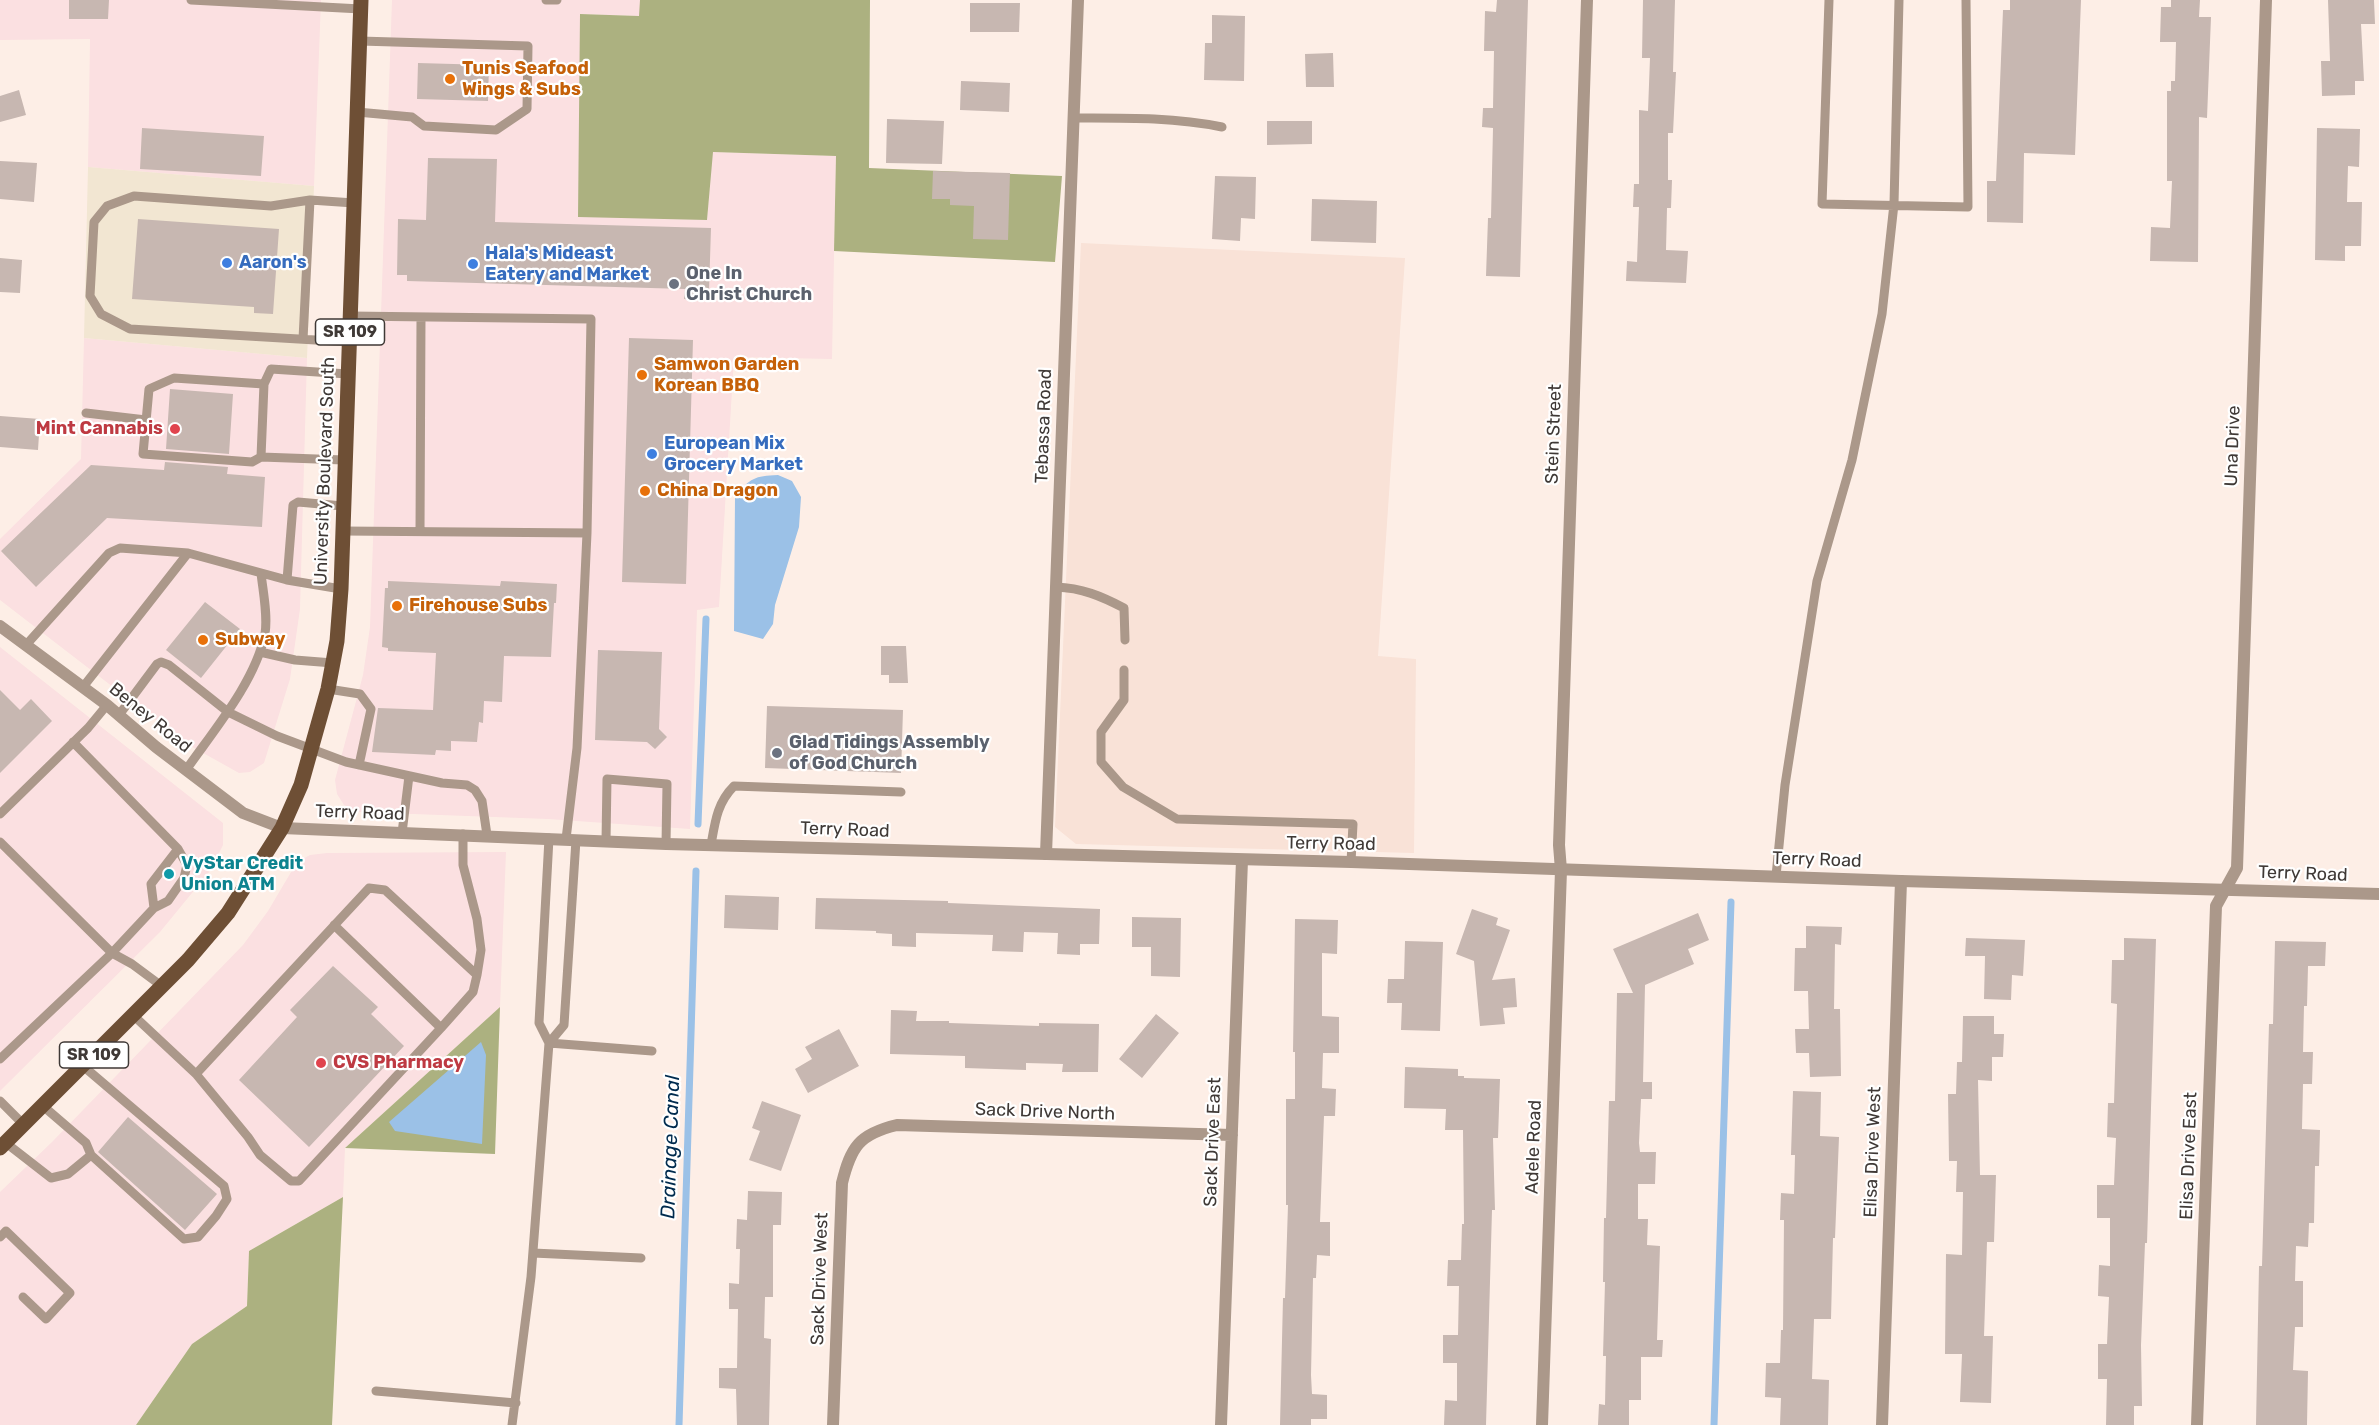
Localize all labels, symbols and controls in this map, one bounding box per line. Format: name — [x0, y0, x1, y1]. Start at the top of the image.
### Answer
place label: Tunis Seafood Wings & Subs — [462, 58, 589, 100]
marker: Tunis Seafood Wings & Subs — [443, 72, 457, 86]
place label: Hala's Mideast Eatery and Market — [485, 243, 649, 286]
place label: Aaron's — [239, 252, 307, 274]
marker: Aaron's — [220, 256, 234, 270]
marker: Hala's Mideast Eatery and Market — [466, 257, 480, 271]
place label: One In Christ Church — [686, 263, 812, 306]
marker: One In Christ Church — [667, 277, 681, 291]
road number: SR 109 — [316, 319, 385, 345]
place label: Samwon Garden Korean BBQ — [654, 354, 799, 397]
street label: University Boulevard South — [310, 357, 340, 585]
marker: Samwon Garden Korean BBQ — [635, 368, 649, 382]
street label: Tebassa Road — [1031, 368, 1057, 484]
street label: Stein Street — [1541, 384, 1567, 484]
street label: Una Drive — [2221, 405, 2245, 487]
place label: Mint Cannabis — [36, 418, 163, 440]
marker: Mint Cannabis — [168, 422, 182, 436]
place label: European Mix Grocery Market — [664, 433, 803, 476]
marker: European Mix Grocery Market — [645, 447, 659, 461]
place label: China Dragon — [657, 480, 778, 502]
marker: China Dragon — [638, 484, 652, 498]
place label: Firehouse Subs — [409, 595, 548, 617]
marker: Firehouse Subs — [390, 599, 404, 613]
place label: Subway — [215, 629, 285, 651]
marker: Subway — [196, 633, 210, 647]
street label: Beney Road — [104, 678, 196, 758]
place label: Glad Tidings Assembly of God Church — [789, 732, 990, 774]
marker: Glad Tidings Assembly of God Church — [770, 746, 784, 760]
street label: Terry Road — [315, 801, 405, 825]
street label: Terry Road — [800, 818, 890, 842]
street label: Terry Road — [1286, 832, 1376, 856]
street label: Terry Road — [1772, 848, 1862, 872]
place label: VyStar Credit Union ATM — [181, 853, 303, 896]
street label: Terry Road — [2258, 862, 2348, 886]
marker: VyStar Credit Union ATM — [162, 867, 176, 881]
road number: SR 109 — [60, 1042, 128, 1068]
place label: CVS Pharmacy — [333, 1052, 464, 1074]
marker: CVS Pharmacy — [314, 1056, 328, 1070]
water label: Drainage Canal — [657, 1075, 685, 1219]
street label: Sack Drive East — [1200, 1077, 1226, 1207]
street label: Elisa Drive West — [1860, 1086, 1886, 1218]
street label: Elisa Drive East — [2176, 1092, 2202, 1220]
street label: Sack Drive North — [975, 1099, 1115, 1125]
street label: Adele Road — [1522, 1100, 1546, 1194]
street label: Sack Drive West — [807, 1212, 833, 1346]

